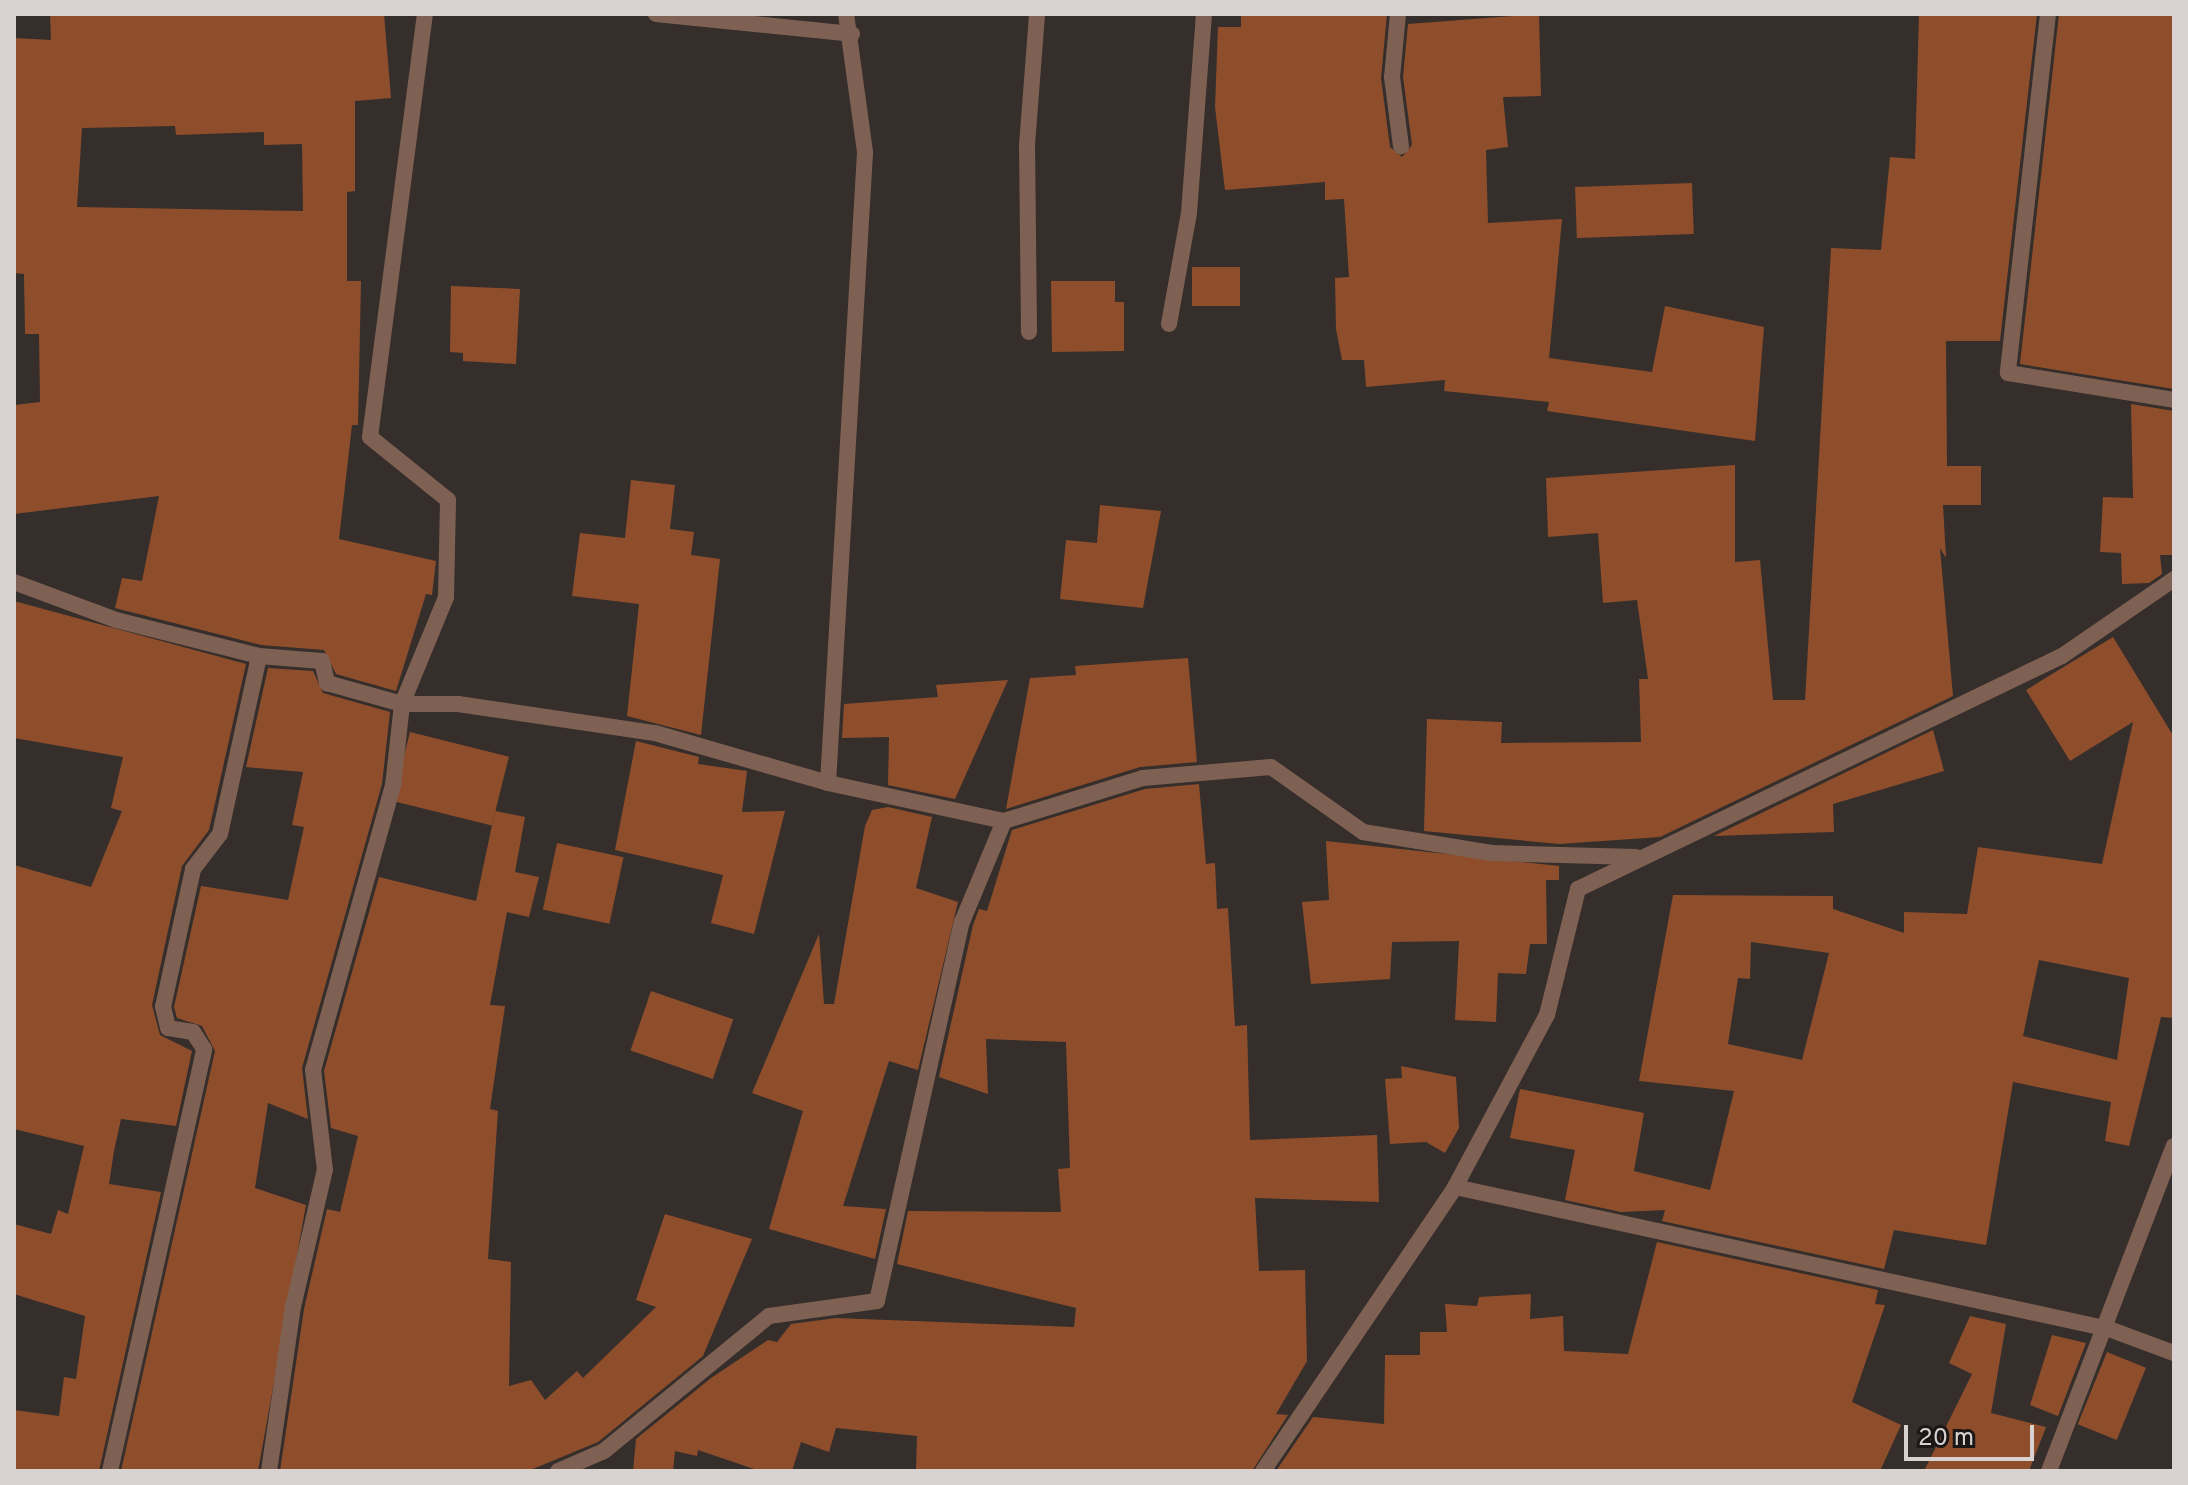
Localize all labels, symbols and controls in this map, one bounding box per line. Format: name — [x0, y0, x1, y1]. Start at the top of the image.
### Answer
scale bar — [1908, 1409, 2038, 1459]
text: 20 m — [1918, 1424, 1974, 1454]

